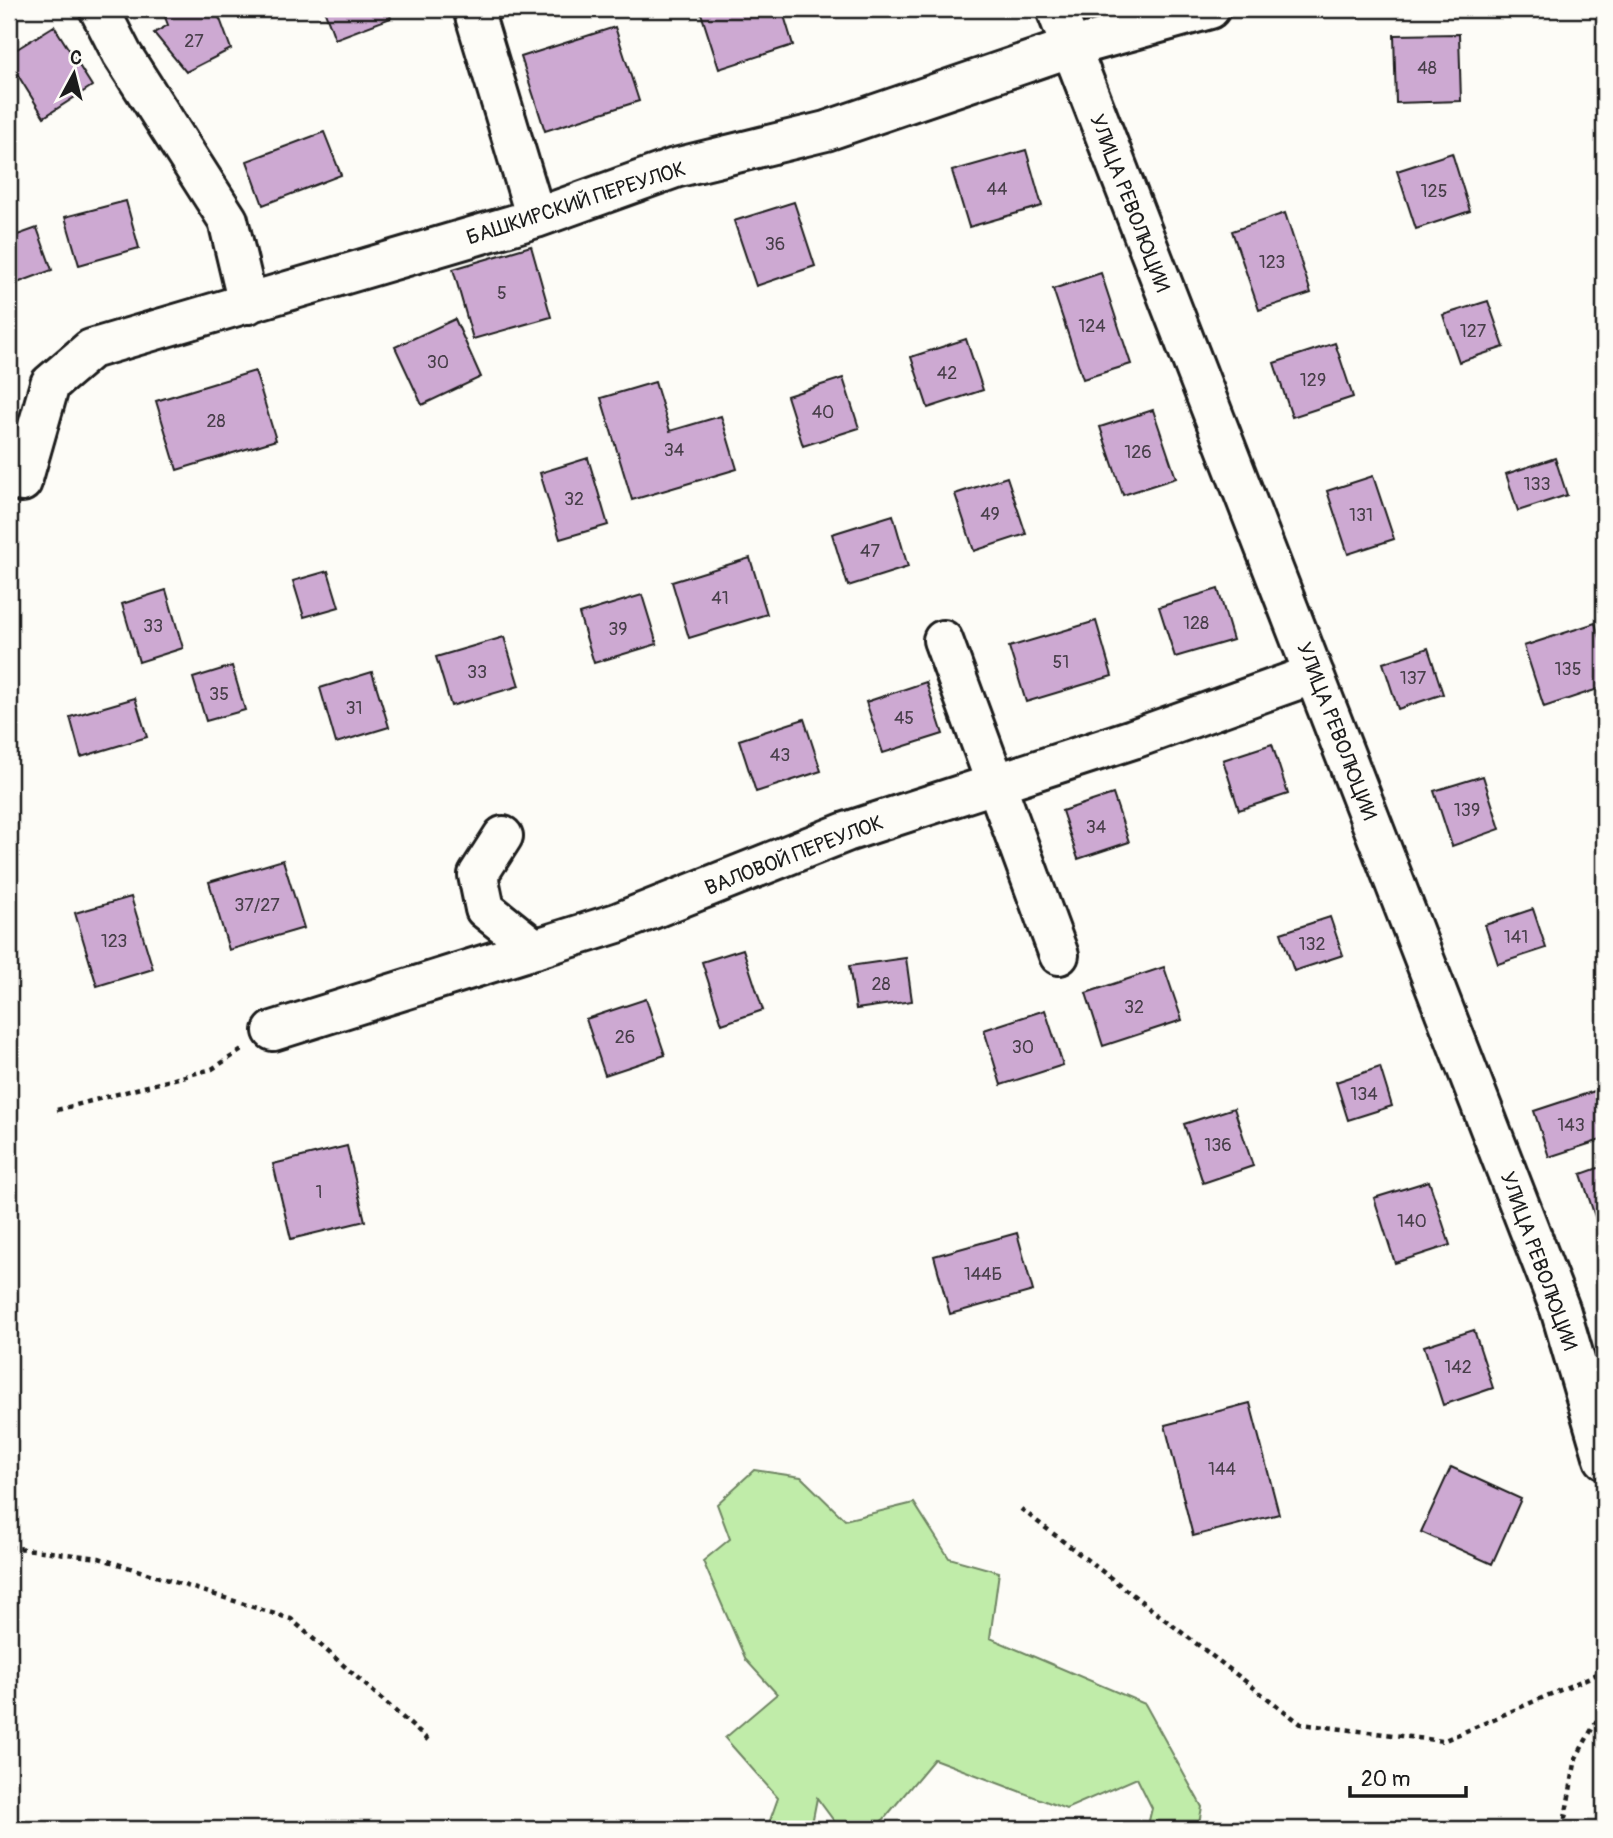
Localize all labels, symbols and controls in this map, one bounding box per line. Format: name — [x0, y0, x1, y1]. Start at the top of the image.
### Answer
house number: 27 — [184, 30, 204, 53]
north arrow — [38, 38, 108, 108]
text: С — [69, 45, 83, 71]
house number: 48 — [1417, 57, 1437, 80]
street label: УЛИЦА РЕВОЛЮЦИИ — [1083, 110, 1176, 296]
street label: БАШКИРСКИЙ ПЕРЕУЛОК — [463, 155, 689, 252]
house number: 44 — [987, 178, 1008, 201]
house number: 125 — [1421, 180, 1447, 203]
house number: 36 — [765, 233, 785, 256]
house number: 123 — [1259, 251, 1285, 274]
house number: 5 — [497, 282, 507, 305]
house number: 124 — [1078, 315, 1106, 338]
house number: 127 — [1460, 320, 1487, 343]
house number: 30 — [427, 351, 449, 374]
house number: 42 — [937, 362, 957, 385]
house number: 129 — [1300, 369, 1326, 392]
house number: 40 — [812, 401, 834, 424]
house number: 28 — [206, 410, 226, 433]
house number: 34 — [664, 439, 685, 462]
house number: 126 — [1124, 441, 1152, 464]
house number: 133 — [1523, 473, 1551, 496]
house number: 32 — [564, 488, 584, 511]
house number: 49 — [980, 503, 1000, 526]
house number: 131 — [1349, 504, 1373, 527]
house number: 47 — [860, 540, 880, 563]
house number: 41 — [711, 587, 729, 610]
house number: 128 — [1183, 612, 1209, 635]
house number: 33 — [143, 615, 163, 638]
house number: 39 — [608, 618, 628, 641]
street label: УЛИЦА РЕВОЛЮЦИИ — [1290, 638, 1383, 824]
house number: 51 — [1053, 651, 1069, 674]
house number: 135 — [1555, 658, 1581, 681]
house number: 33 — [467, 661, 487, 684]
house number: 137 — [1400, 667, 1427, 690]
house number: 35 — [209, 683, 229, 706]
house number: 31 — [345, 697, 363, 720]
house number: 45 — [894, 707, 914, 730]
house number: 43 — [770, 744, 790, 767]
house number: 139 — [1454, 799, 1480, 822]
street label: ВАЛОВОЙ ПЕРЕУЛОК — [701, 809, 887, 902]
house number: 34 — [1086, 816, 1107, 839]
house number: 37/27 — [234, 894, 280, 917]
house number: 141 — [1504, 926, 1528, 949]
house number: 123 — [101, 930, 127, 953]
house number: 132 — [1298, 933, 1326, 956]
house number: 28 — [871, 973, 891, 996]
house number: 32 — [1124, 996, 1144, 1019]
house number: 26 — [615, 1026, 635, 1049]
house number: 30 — [1012, 1036, 1034, 1059]
house number: 134 — [1350, 1083, 1378, 1106]
house number: 143 — [1557, 1114, 1585, 1137]
house number: 136 — [1204, 1134, 1232, 1157]
street label: УЛИЦА РЕВОЛЮЦИИ — [1494, 1168, 1583, 1354]
house number: 1 — [315, 1181, 323, 1204]
house number: 140 — [1397, 1210, 1427, 1233]
house number: 144Б — [964, 1263, 1002, 1286]
house number: 142 — [1444, 1356, 1472, 1379]
house number: 144 — [1208, 1458, 1237, 1481]
scale bar — [1350, 1754, 1466, 1798]
text: 20 m — [1361, 1766, 1410, 1793]

